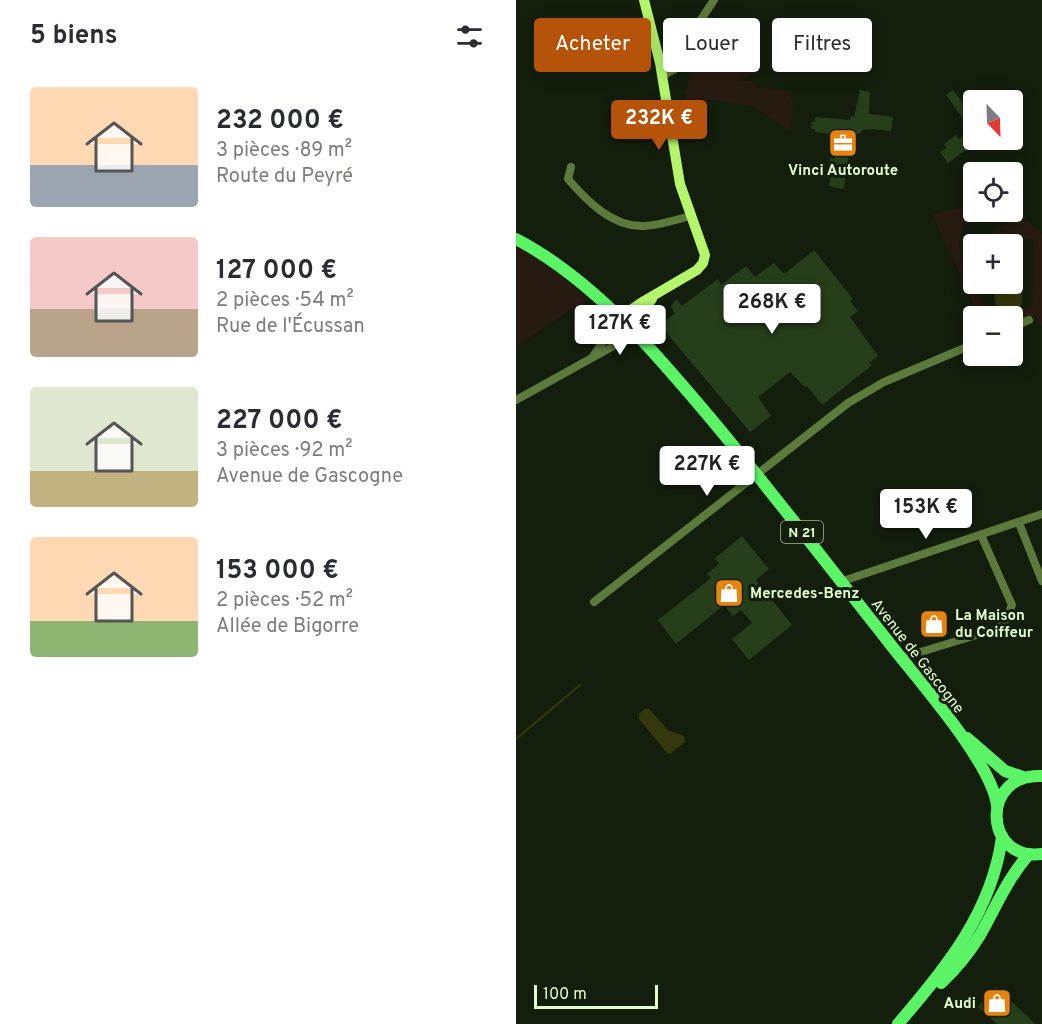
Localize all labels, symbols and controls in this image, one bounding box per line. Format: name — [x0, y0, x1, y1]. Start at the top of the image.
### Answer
chip: Acheter — [534, 18, 651, 72]
chip: Louer — [663, 18, 760, 72]
chip: Filtres — [772, 18, 872, 72]
text: 5 biens — [30, 20, 118, 53]
icon: filters — [453, 20, 486, 53]
north arrow — [963, 90, 1023, 150]
map controls — [963, 90, 1023, 366]
pin: 232K € — [610, 100, 708, 151]
text: 232 000 € — [216, 105, 344, 138]
text: 232K € — [625, 106, 693, 132]
icon: home — [78, 111, 150, 183]
office icon: Vinci Autoroute — [827, 127, 859, 159]
text: 3 pièces · 89 m² — [216, 138, 352, 164]
place label: Vinci Autoroute — [788, 162, 898, 181]
button: locate — [963, 162, 1023, 222]
text: Route du Peyré — [216, 164, 353, 190]
button: + — [963, 234, 1023, 294]
text: 127 000 € — [216, 255, 337, 288]
icon: home — [78, 261, 150, 333]
pin: 268K € — [723, 284, 821, 335]
text: 2 pièces · 54 m² — [216, 288, 354, 314]
text: 268K € — [738, 290, 806, 316]
pin: 127K € — [571, 305, 669, 356]
button: − — [963, 306, 1023, 366]
text: 127K € — [589, 311, 651, 337]
text: Rue de l'Écussan — [216, 314, 365, 340]
text: 227 000 € — [216, 405, 343, 438]
icon: home — [78, 411, 150, 483]
text: 3 pièces · 92 m² — [216, 438, 352, 464]
pin: 227K € — [658, 446, 756, 497]
text: 227K € — [674, 452, 740, 478]
text: Avenue de Gascogne — [216, 464, 403, 490]
pin: 153K € — [877, 489, 975, 540]
text: 153K € — [894, 495, 958, 521]
road number: N 21 — [781, 521, 823, 543]
text: 153 000 € — [216, 555, 339, 588]
icon: home — [78, 561, 150, 633]
shop icon: Mercedes-Benz — [713, 577, 745, 609]
place label: Mercedes-Benz — [750, 585, 859, 604]
text: 2 pièces · 52 m² — [216, 588, 353, 614]
street label: Avenue de Gascogne — [866, 596, 967, 718]
place label: La Maison du Coiffeur — [955, 607, 1034, 643]
shop icon: La Maison du Coiffeur — [918, 608, 950, 640]
text: Allée de Bigorre — [216, 614, 359, 640]
scale bar — [534, 982, 658, 1010]
text: 100 m — [543, 985, 587, 1005]
shop icon: Audi — [981, 987, 1013, 1019]
place label: Audi — [944, 995, 976, 1014]

